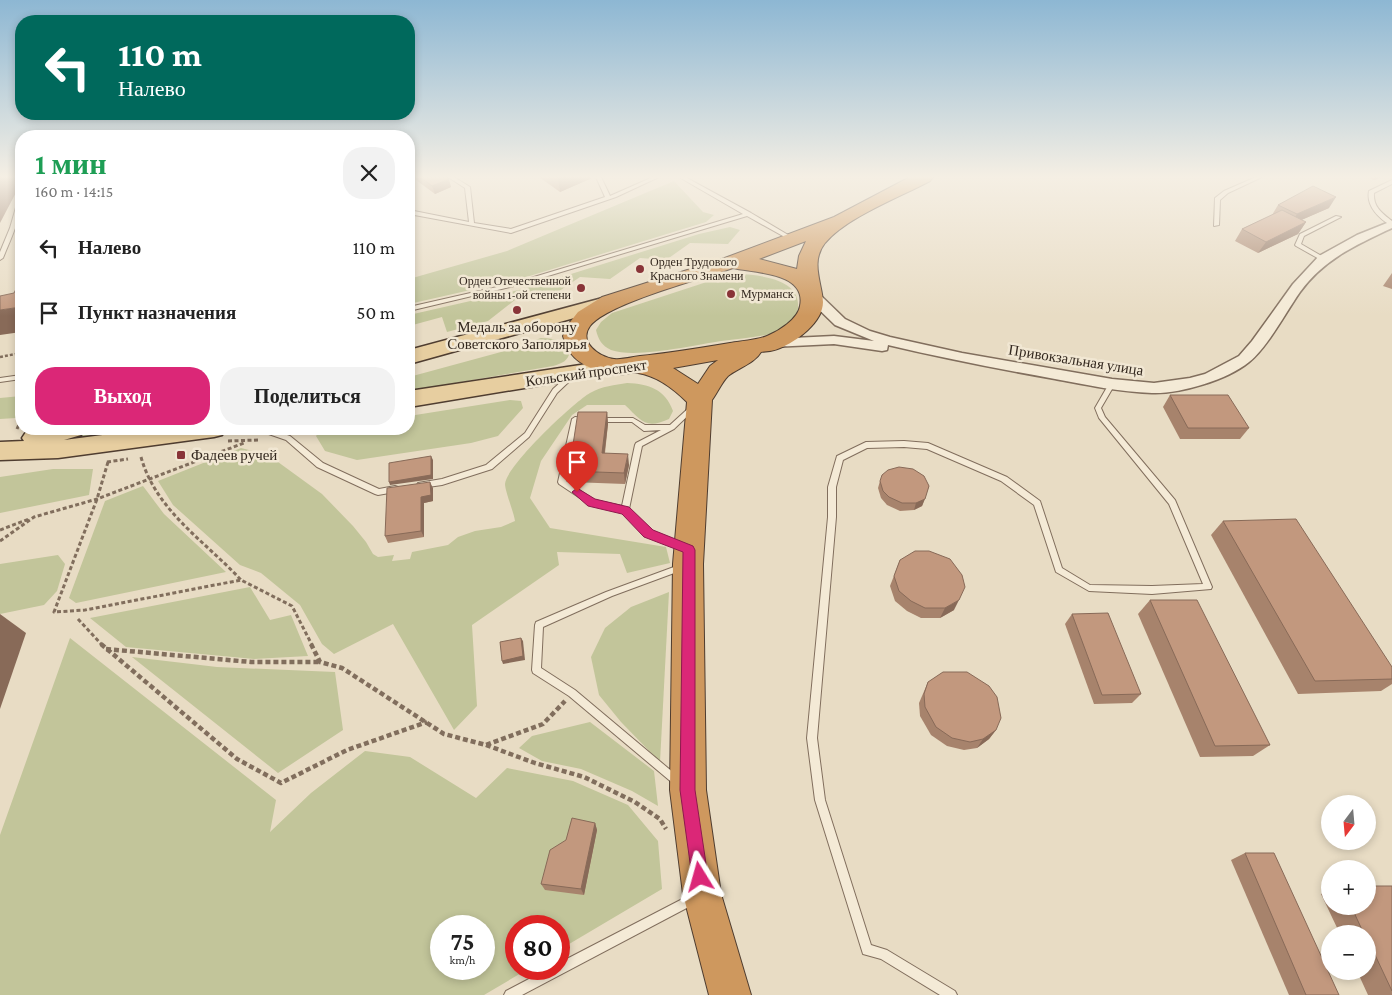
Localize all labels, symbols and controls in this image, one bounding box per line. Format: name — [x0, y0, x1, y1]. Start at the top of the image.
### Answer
icon: left — [35, 35, 100, 100]
text: 110 m — [118, 35, 202, 74]
text: Налево — [118, 76, 186, 101]
text: 1 мин — [35, 147, 106, 180]
button: close — [343, 147, 395, 199]
text: 160 m · 14:15 — [35, 183, 113, 200]
icon: left — [35, 234, 63, 262]
text: Налево — [78, 237, 141, 258]
text: 110 m — [353, 237, 395, 258]
place label: Орден Трудового Красного Знамени — [650, 255, 744, 283]
marker: Орден Трудового Красного Знамени — [634, 263, 646, 275]
place label: Орден Отечественной войны 1-ой степени — [459, 274, 572, 302]
marker: Орден Отечественной войны 1-ой степени — [575, 282, 587, 294]
place label: Мурманск — [741, 287, 794, 301]
marker: Мурманск — [725, 288, 737, 300]
icon: arrive — [35, 299, 63, 327]
text: Пункт назначения — [78, 302, 236, 323]
text: 50 m — [356, 302, 395, 323]
marker: Медаль за оборону Советского Заполярья — [511, 304, 523, 316]
place label: Медаль за оборону Советского Заполярья — [447, 319, 587, 352]
street label: Привокзальная улица — [1007, 341, 1145, 379]
street label: Кольский проспект — [524, 357, 648, 389]
button: Выход — [35, 367, 210, 425]
button: Поделиться — [220, 367, 395, 425]
pin — [556, 441, 598, 492]
place label: Фадеев ручей — [191, 447, 277, 463]
icon: arrive — [563, 448, 591, 476]
marker: Фадеев ручей — [175, 449, 187, 461]
north arrow — [1321, 795, 1376, 850]
map controls — [1321, 795, 1376, 980]
position arrow — [673, 850, 725, 902]
button: + — [1321, 860, 1376, 915]
speed limit sign: 80 — [505, 915, 570, 980]
button: − — [1321, 925, 1376, 980]
text: 75 — [450, 928, 475, 955]
text: km/h — [450, 953, 475, 967]

